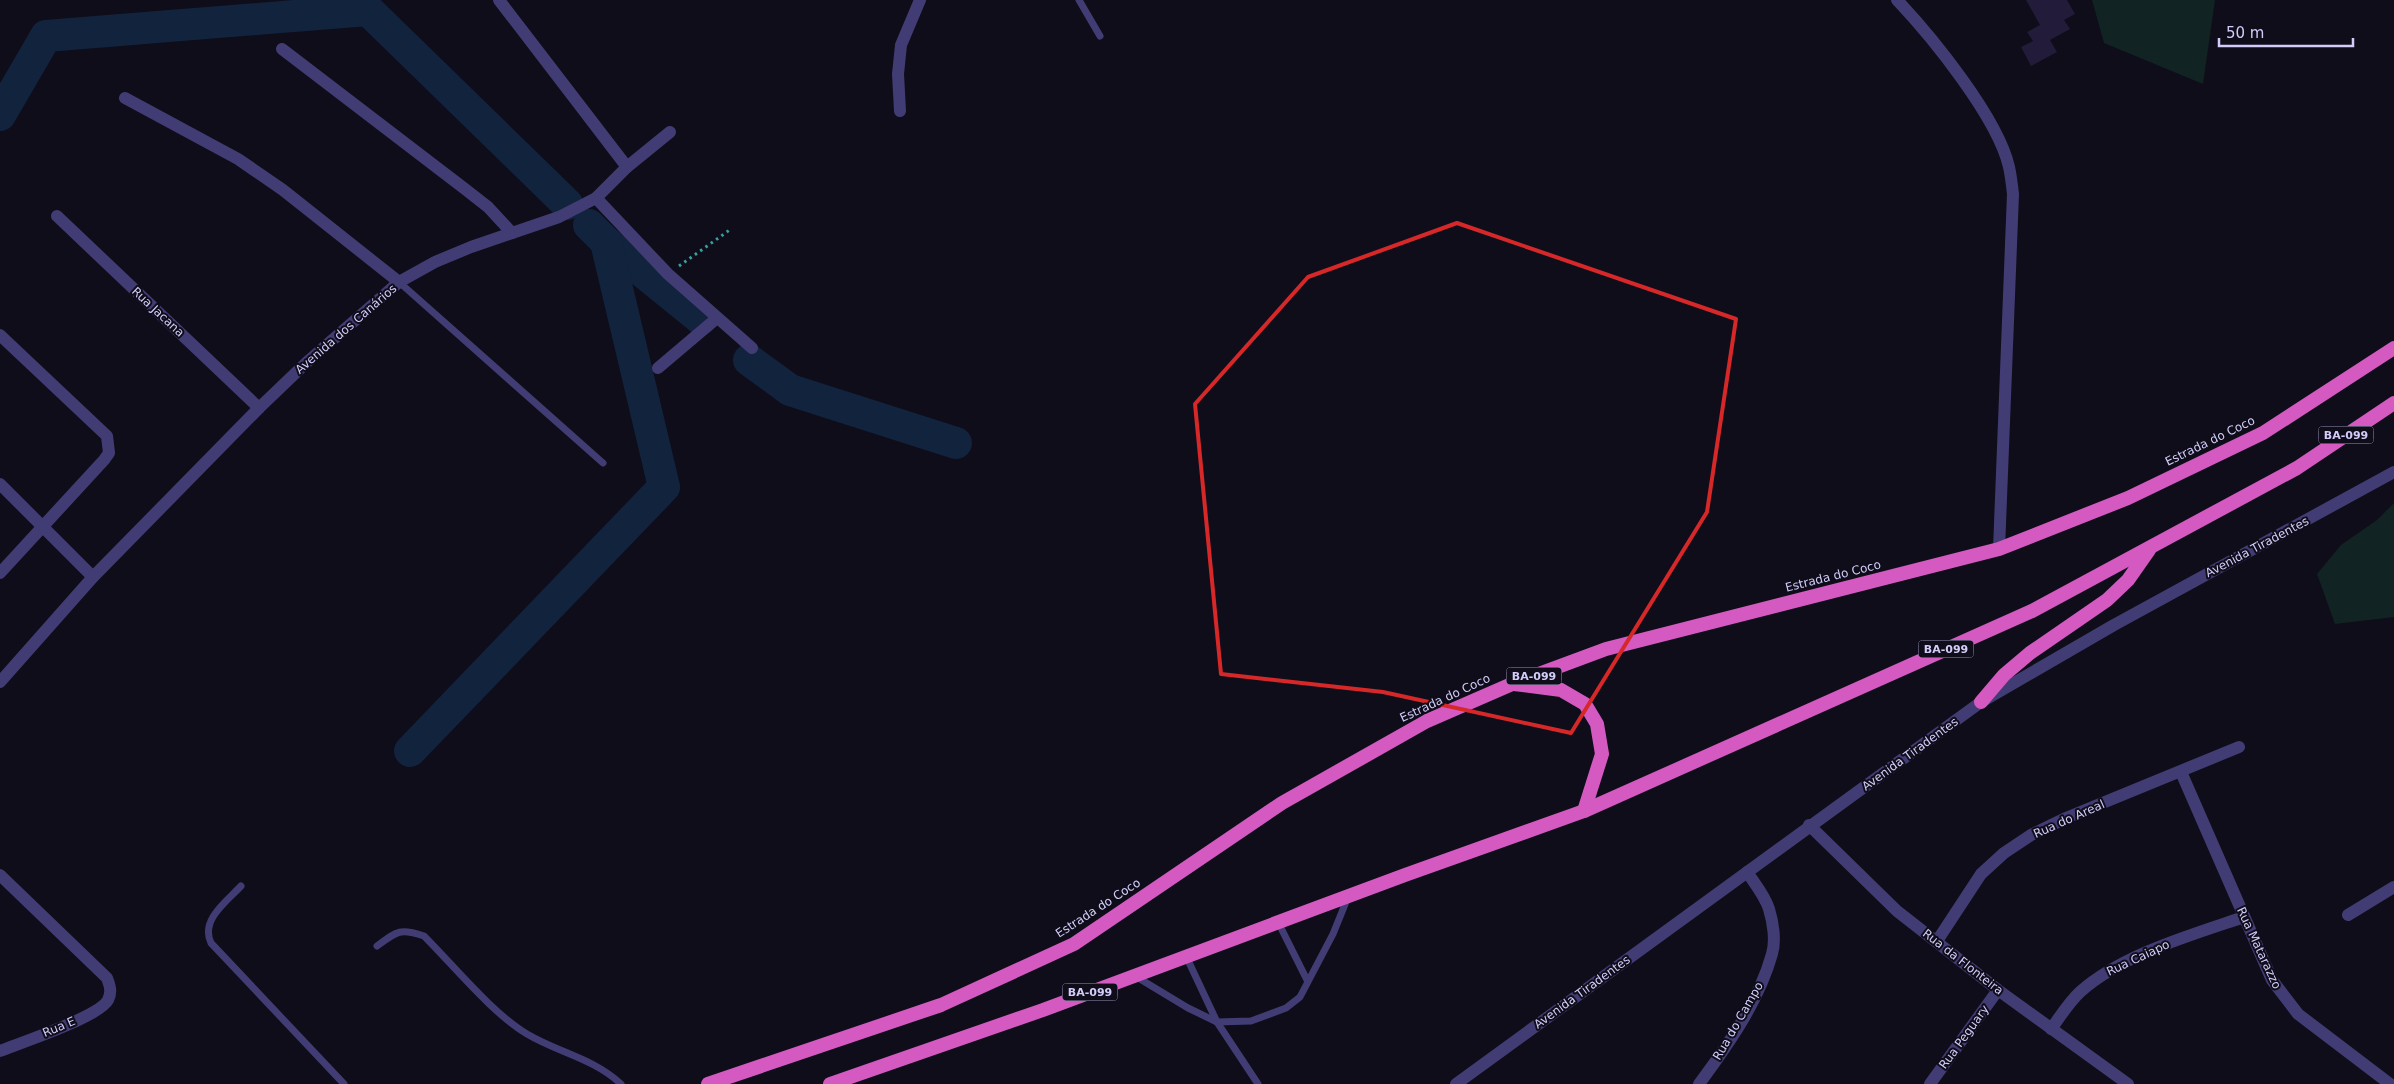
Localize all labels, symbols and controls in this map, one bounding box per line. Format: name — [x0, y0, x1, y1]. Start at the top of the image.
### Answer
scale bar — [2219, 15, 2353, 47]
text: 50 m — [2226, 24, 2264, 42]
street label: Avenida dos Canários — [293, 281, 399, 377]
street label: Rua Jacana — [129, 284, 187, 340]
street label: Estrada do Coco — [2163, 413, 2257, 469]
road number: BA-099 — [2318, 426, 2374, 444]
street label: Avenida Tiradentes — [2203, 514, 2311, 580]
street label: Estrada do Coco — [1784, 557, 1882, 595]
road number: BA-099 — [1918, 641, 1974, 658]
road number: BA-099 — [1506, 668, 1562, 684]
street label: Estrada do Coco — [1398, 671, 1492, 725]
street label: Avenida Tiradentes — [1859, 714, 1961, 794]
street label: Rua do Areal — [2031, 797, 2107, 841]
street label: Estrada do Coco — [1053, 875, 1143, 941]
street label: Rua Matarazzo — [2234, 905, 2284, 991]
street label: Rua da Flonteira — [1920, 926, 2006, 998]
street label: Rua Caiapo — [2104, 937, 2172, 979]
street label: Avenida Tiradentes — [1531, 952, 1633, 1032]
street label: Rua do Campo — [1710, 980, 1766, 1062]
road number: BA-099 — [1062, 984, 1118, 1000]
street label: Rua Peguary — [1936, 1002, 1992, 1072]
street label: Rua E — [41, 1014, 77, 1040]

